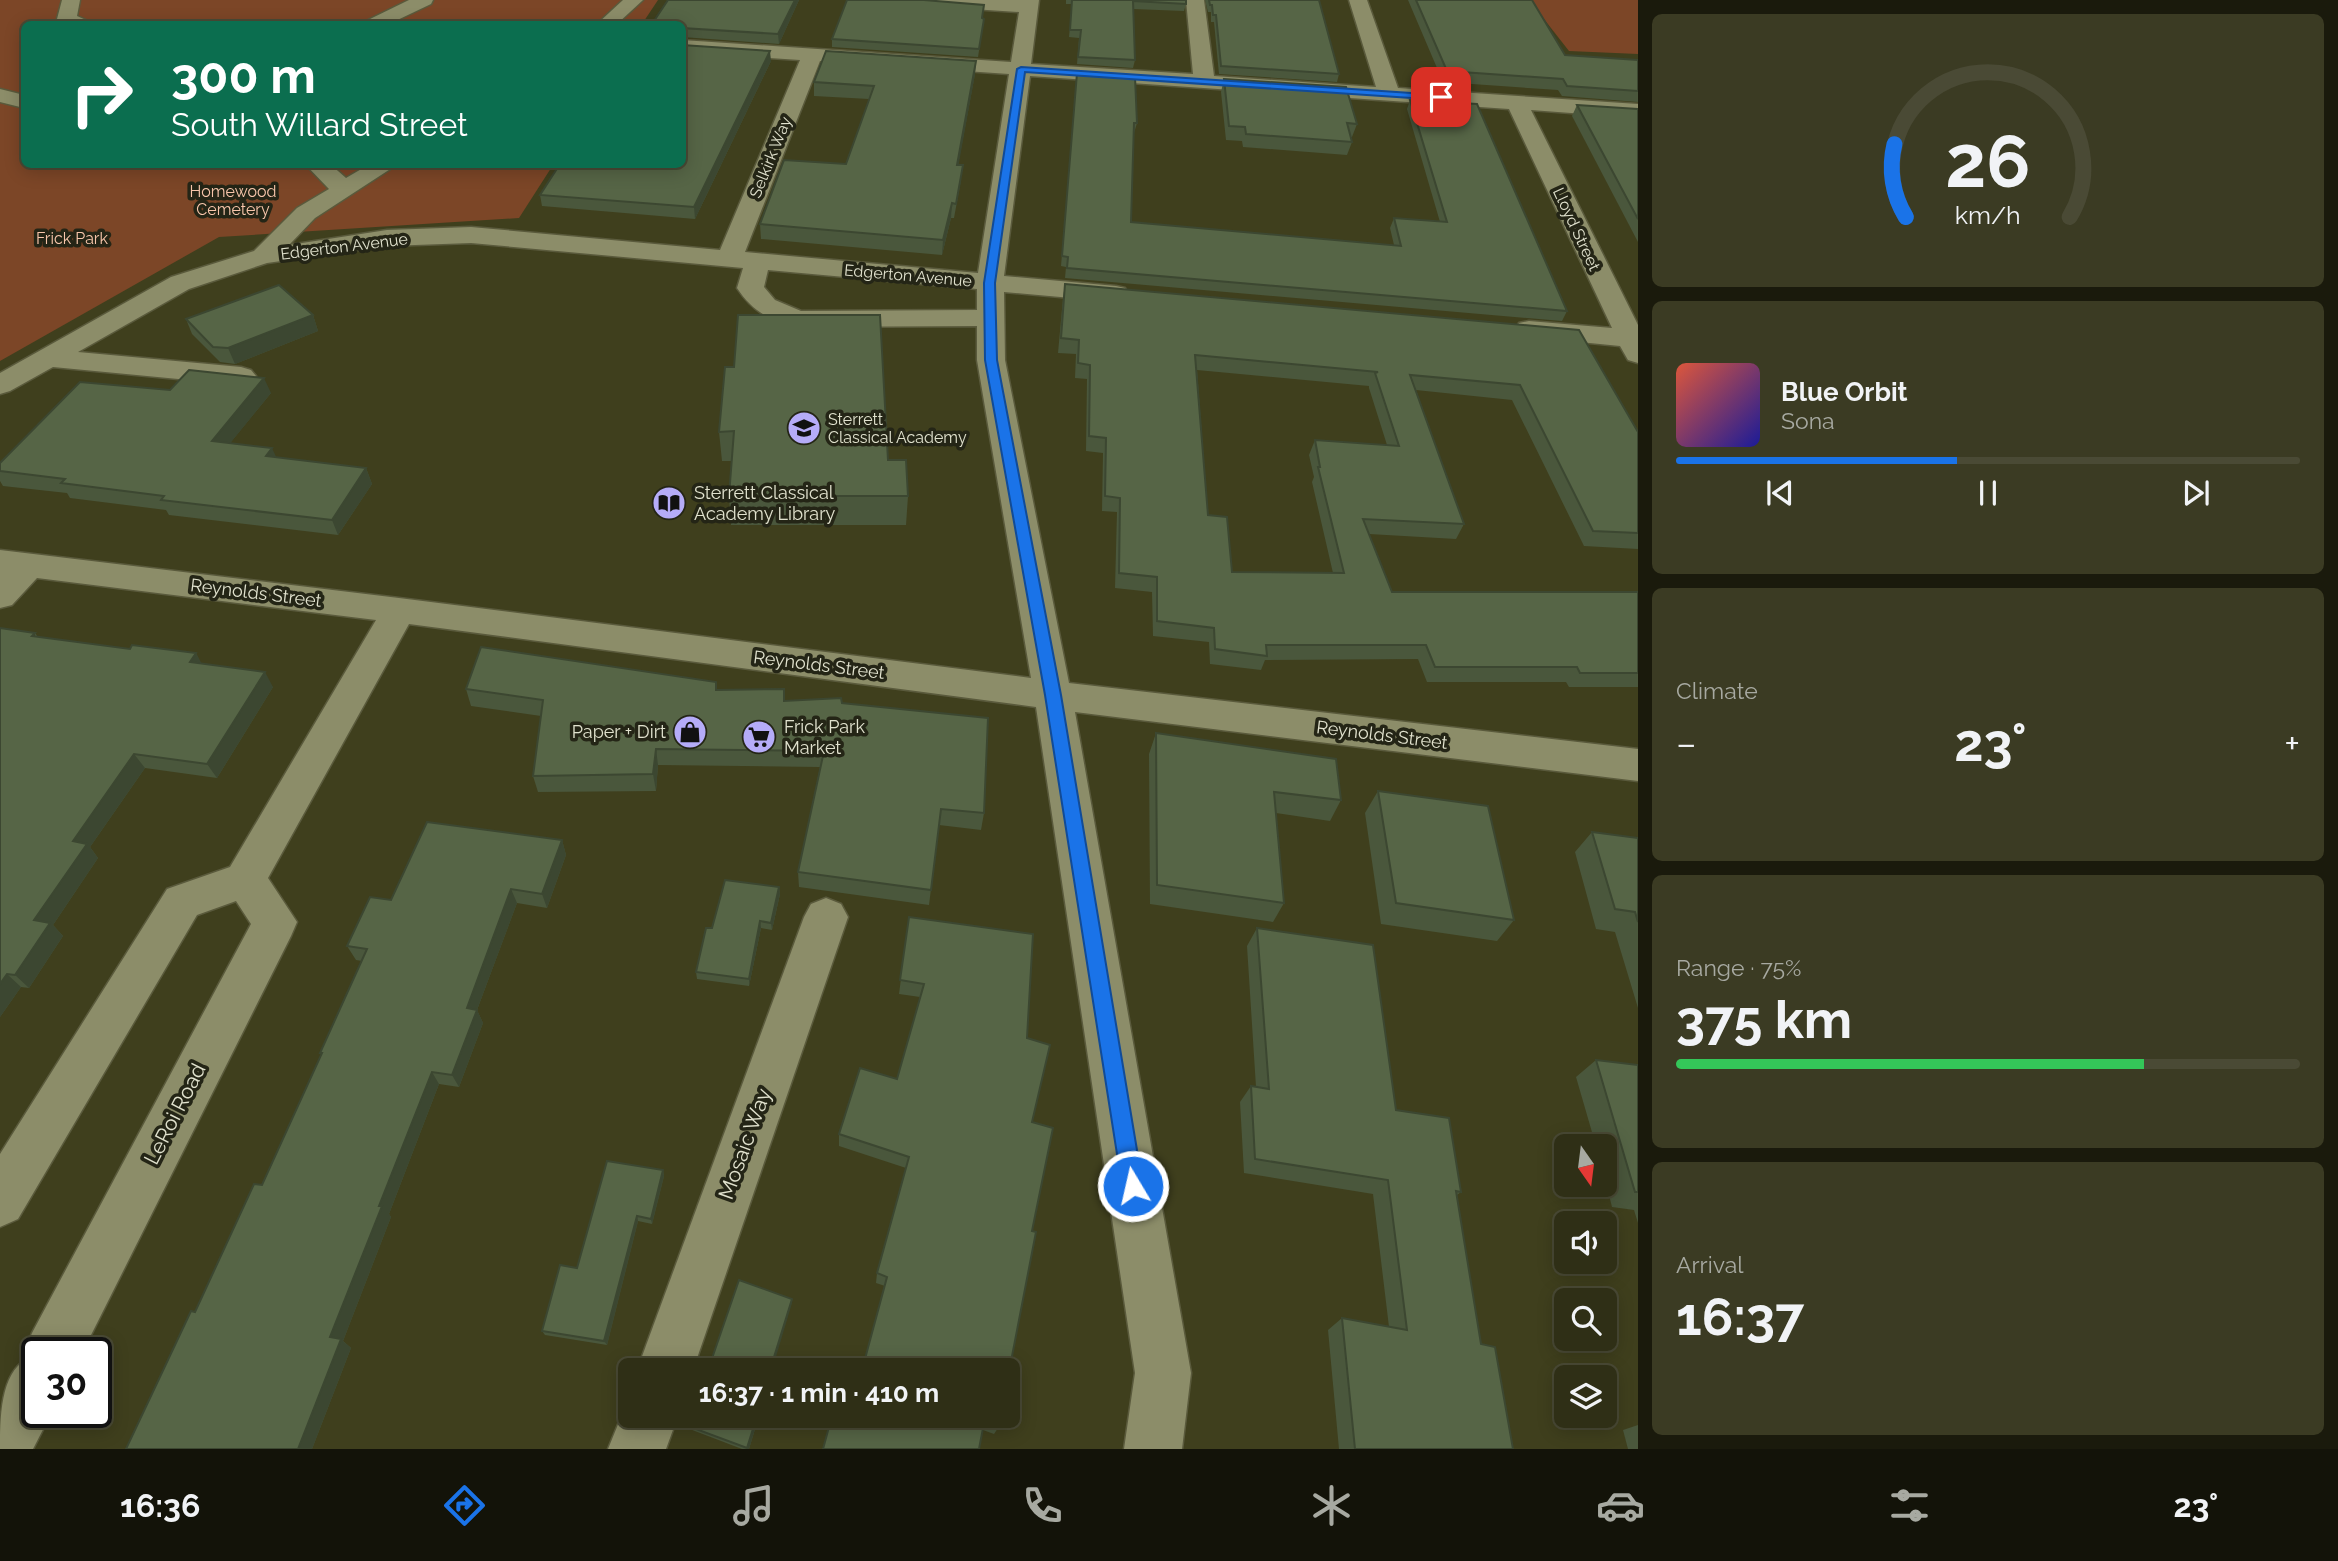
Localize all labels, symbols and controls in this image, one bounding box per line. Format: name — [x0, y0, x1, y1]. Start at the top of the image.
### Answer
text: 300 m — [171, 47, 316, 104]
icon: right — [56, 49, 147, 140]
pin — [1411, 67, 1471, 127]
icon: arrive — [1422, 78, 1460, 116]
text: South Willard Street — [171, 106, 468, 143]
street label: Selkirk Way — [746, 113, 796, 201]
text: 26 — [1945, 119, 2031, 204]
park label: Homewood Cemetery — [190, 182, 276, 219]
street label: Lloyd Street — [1549, 185, 1604, 274]
text: km/h — [1955, 199, 2021, 229]
park label: Frick Park — [36, 229, 108, 248]
street label: Edgerton Avenue — [279, 229, 409, 264]
street label: Edgerton Avenue — [843, 260, 973, 291]
text: Blue Orbit — [1781, 377, 1908, 407]
text: Sona — [1781, 407, 1835, 434]
school or university icon: Sterrett Classical Academy — [785, 409, 823, 447]
place label: Sterrett Classical Academy — [828, 410, 967, 447]
icon: previous — [1761, 474, 1799, 512]
icon: pause — [1969, 474, 2007, 512]
icon: next — [2177, 474, 2215, 512]
place label: Sterrett Classical Academy Library — [694, 482, 835, 524]
library icon: Sterrett Classical Academy Library — [650, 484, 688, 522]
street label: Reynolds Street — [189, 574, 323, 611]
street label: Reynolds Street — [752, 646, 886, 683]
text: Climate — [1676, 677, 1758, 704]
text: 23° — [1954, 712, 2027, 773]
shop icon: Paper + Dirt — [671, 713, 709, 751]
place label: Frick Park Market — [784, 716, 865, 758]
street label: Reynolds Street — [1315, 716, 1449, 753]
supermarket icon: Frick Park Market — [740, 718, 778, 756]
place label: Paper + Dirt — [572, 721, 666, 742]
text: − — [1676, 721, 1696, 766]
text: + — [2284, 721, 2300, 766]
text: Range · 75% — [1676, 954, 1801, 981]
text: 375 km — [1676, 989, 1852, 1050]
street label: LeRoi Road — [138, 1059, 211, 1169]
street label: Mosaic Way — [713, 1085, 776, 1203]
north arrow — [1554, 1134, 1617, 1197]
map controls — [1554, 1134, 1617, 1428]
position arrow — [1096, 1149, 1170, 1223]
button: sound — [1554, 1211, 1617, 1274]
text: Arrival — [1676, 1251, 1743, 1278]
text: 16:37 — [1676, 1286, 1804, 1347]
button: search — [1554, 1288, 1617, 1351]
speed limit sign: 30 — [21, 1337, 112, 1428]
button: layers — [1554, 1365, 1617, 1428]
text: 16:37 · 1 min · 410 m — [699, 1378, 939, 1408]
icon: directions — [440, 1481, 489, 1530]
icon: music — [729, 1481, 778, 1530]
icon: phone — [1018, 1481, 1067, 1530]
icon: climate — [1307, 1481, 1356, 1530]
icon: car — [1596, 1481, 1645, 1530]
icon: filters — [1885, 1481, 1934, 1530]
text: 16:36 — [120, 1487, 200, 1524]
text: 23° — [2173, 1487, 2218, 1524]

